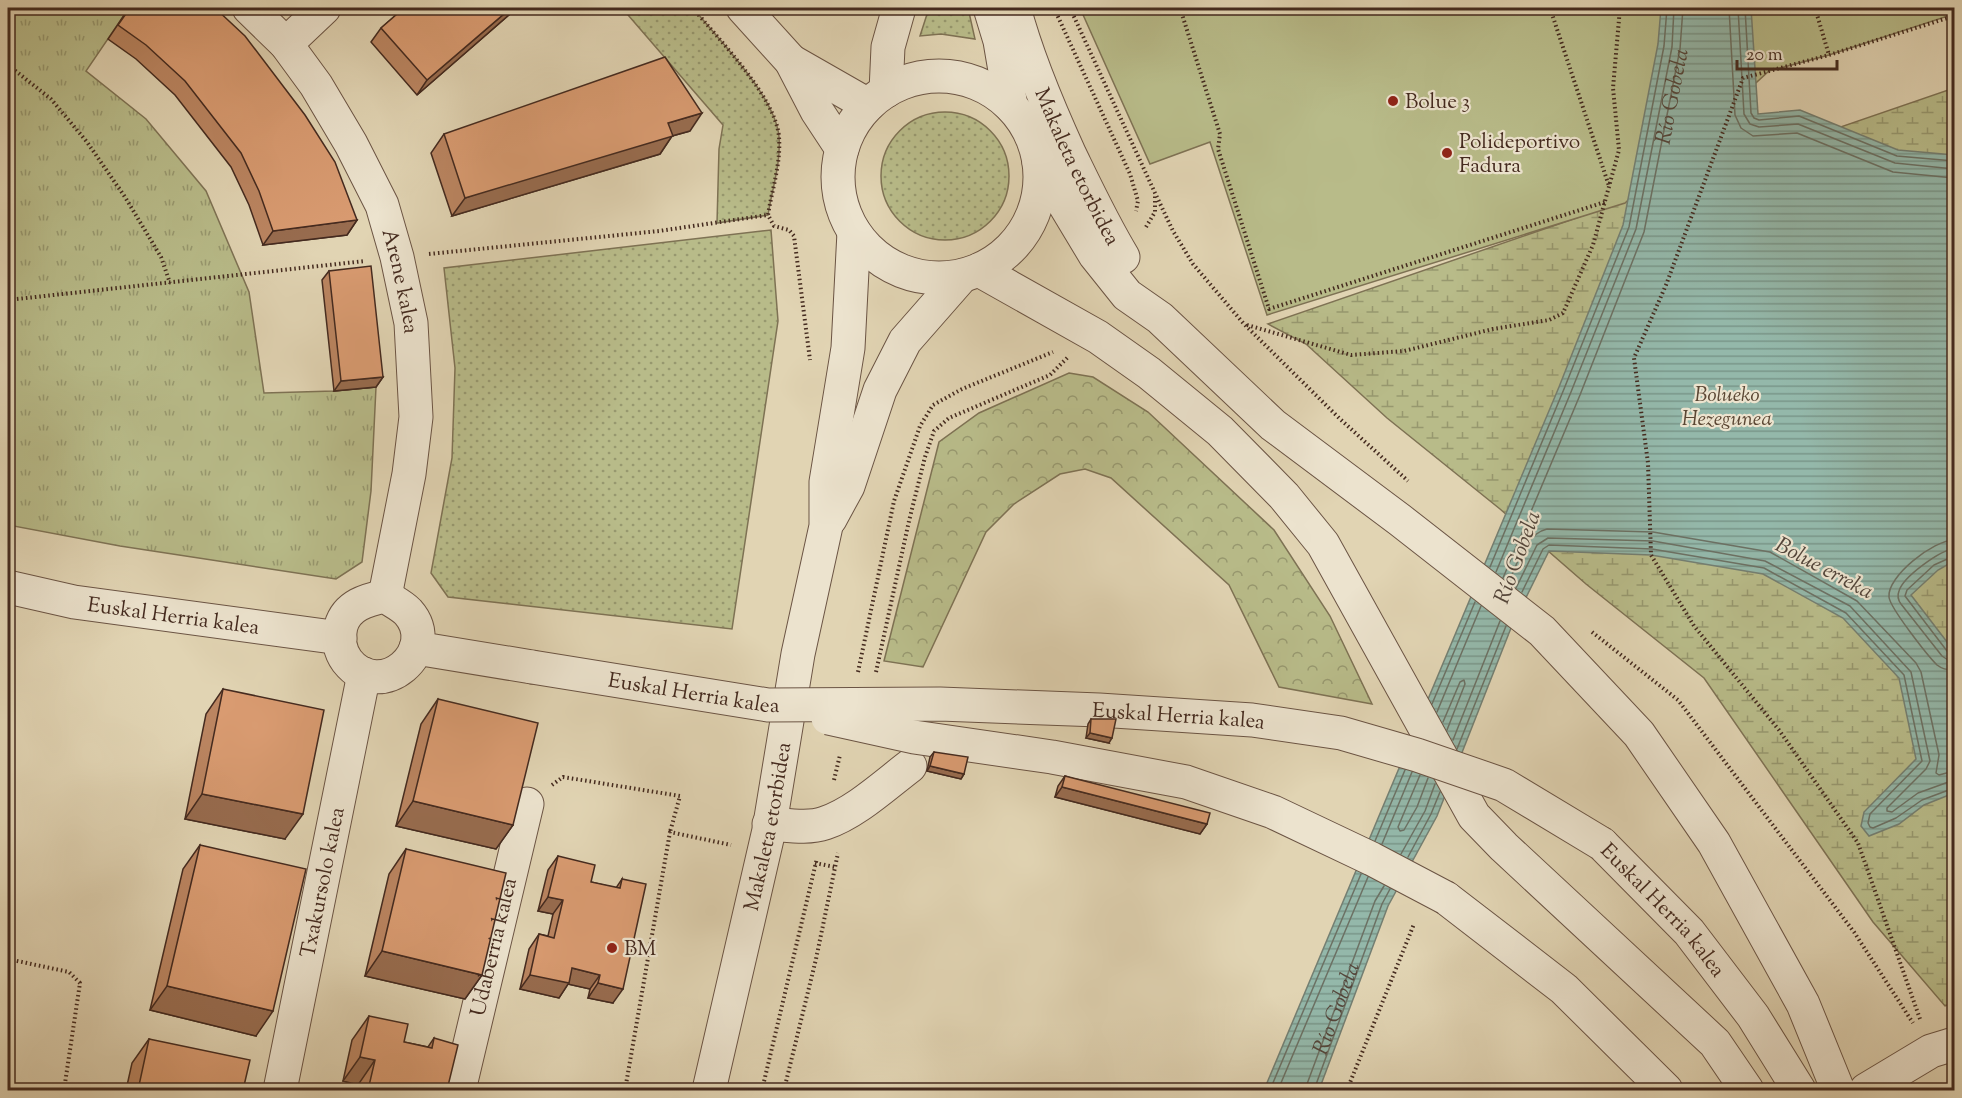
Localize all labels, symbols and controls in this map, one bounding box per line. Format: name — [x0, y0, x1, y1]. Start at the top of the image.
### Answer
scale bar — [1737, 33, 1838, 71]
text: 20 m — [1746, 43, 1783, 69]
water label: Río Gobela — [1649, 46, 1699, 147]
street label: Makaleta etorbidea — [1025, 84, 1126, 252]
place label: Bolue 3 — [1405, 88, 1470, 118]
marker: Bolue 3 — [1386, 94, 1400, 108]
place label: Polideportivo Fadura — [1459, 128, 1580, 182]
marker: Polideportivo Fadura — [1440, 146, 1454, 160]
street label: Arene kalea — [373, 225, 425, 335]
park label: Bolueko Hezegunea — [1682, 381, 1772, 435]
water label: Río Gobela — [1487, 507, 1550, 609]
water label: Bolue erreka — [1769, 530, 1878, 609]
street label: Euskal Herria kalea — [85, 591, 261, 644]
street label: Euskal Herria kalea — [606, 666, 780, 722]
street label: Euskal Herria kalea — [1092, 697, 1267, 739]
street label: Makaleta etorbidea — [738, 740, 800, 914]
street label: Txakursolo kalea — [294, 804, 354, 960]
street label: Euskal Herria kalea — [1592, 837, 1732, 985]
street label: Udaberria kalea — [464, 875, 526, 1020]
place label: BM — [624, 935, 656, 965]
marker: BM — [605, 941, 619, 955]
water label: Río Gobela — [1306, 958, 1370, 1060]

